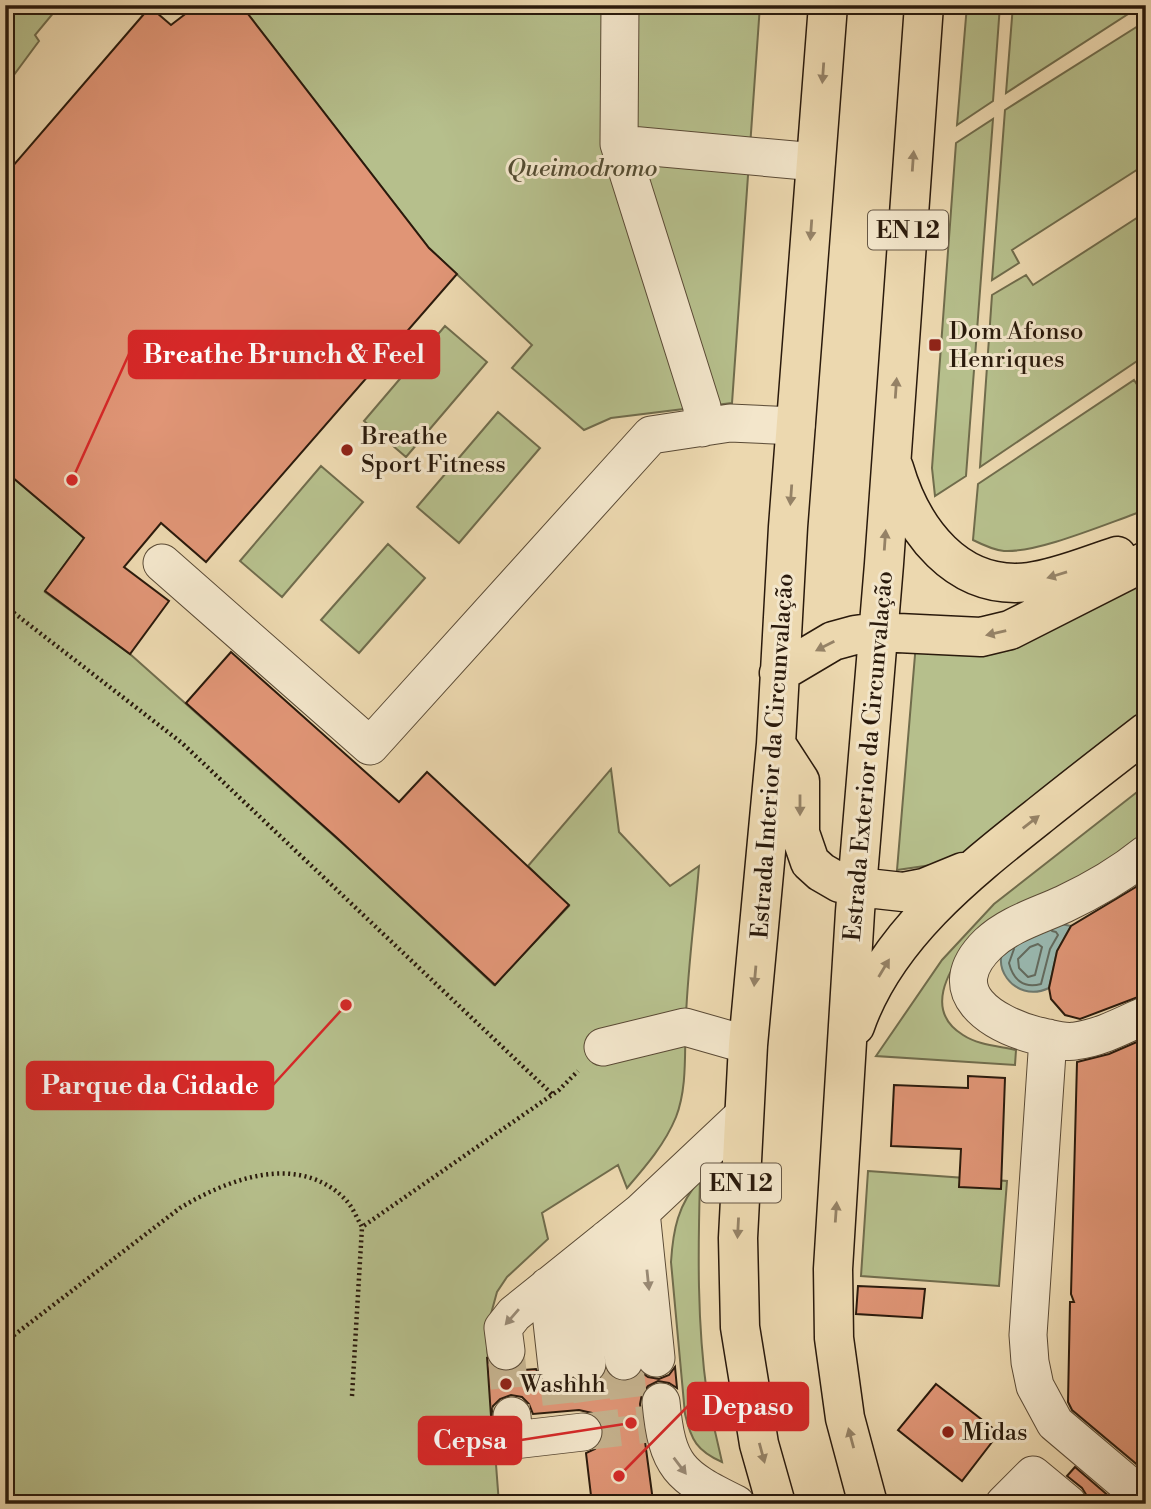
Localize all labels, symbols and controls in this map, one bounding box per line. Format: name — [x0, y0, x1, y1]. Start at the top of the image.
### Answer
one-way arrow — [817, 63, 828, 85]
one-way arrow — [908, 150, 919, 172]
park label: Queimodromo — [507, 154, 657, 184]
road number: EN 12 — [868, 210, 948, 249]
one-way arrow — [805, 219, 816, 241]
place label: Dom Afonso Henriques — [949, 317, 1084, 375]
callout: Breathe Brunch & Feel — [129, 331, 439, 378]
marker: Dom Afonso Henriques — [927, 337, 943, 353]
text: Breathe Brunch & Feel — [143, 339, 425, 371]
one-way arrow — [891, 376, 902, 398]
place label: Breathe Sport Fitness — [360, 422, 506, 480]
marker: Breathe Sport Fitness — [339, 442, 355, 458]
one-way arrow — [785, 484, 796, 506]
one-way arrow — [880, 529, 891, 551]
street label: Estrada Exterior da Circunvalação — [838, 570, 900, 943]
one-way arrow — [1047, 570, 1068, 580]
street label: Estrada Interior da Circunvalação — [745, 572, 801, 940]
one-way arrow — [985, 628, 1007, 639]
one-way arrow — [815, 640, 835, 651]
one-way arrow — [794, 794, 806, 816]
one-way arrow — [1023, 815, 1040, 830]
one-way arrow — [878, 958, 891, 977]
one-way arrow — [749, 965, 760, 987]
callout: Parque da Cidade — [27, 1062, 273, 1109]
text: Parque da Cidade — [41, 1070, 259, 1102]
road number: EN 12 — [701, 1164, 781, 1202]
one-way arrow — [831, 1201, 842, 1223]
one-way arrow — [733, 1217, 744, 1239]
one-way arrow — [643, 1269, 654, 1291]
one-way arrow — [504, 1308, 520, 1326]
place label: Washhh — [519, 1370, 606, 1400]
marker: Washhh — [498, 1376, 514, 1392]
callout: Depaso — [688, 1383, 808, 1430]
text: Depaso — [702, 1391, 794, 1423]
callout: Cepsa — [419, 1417, 521, 1464]
place label: Midas — [962, 1418, 1027, 1448]
marker: Midas — [940, 1424, 956, 1440]
text: Cepsa — [433, 1425, 508, 1457]
one-way arrow — [845, 1427, 855, 1448]
one-way arrow — [757, 1443, 767, 1464]
one-way arrow — [673, 1457, 687, 1475]

